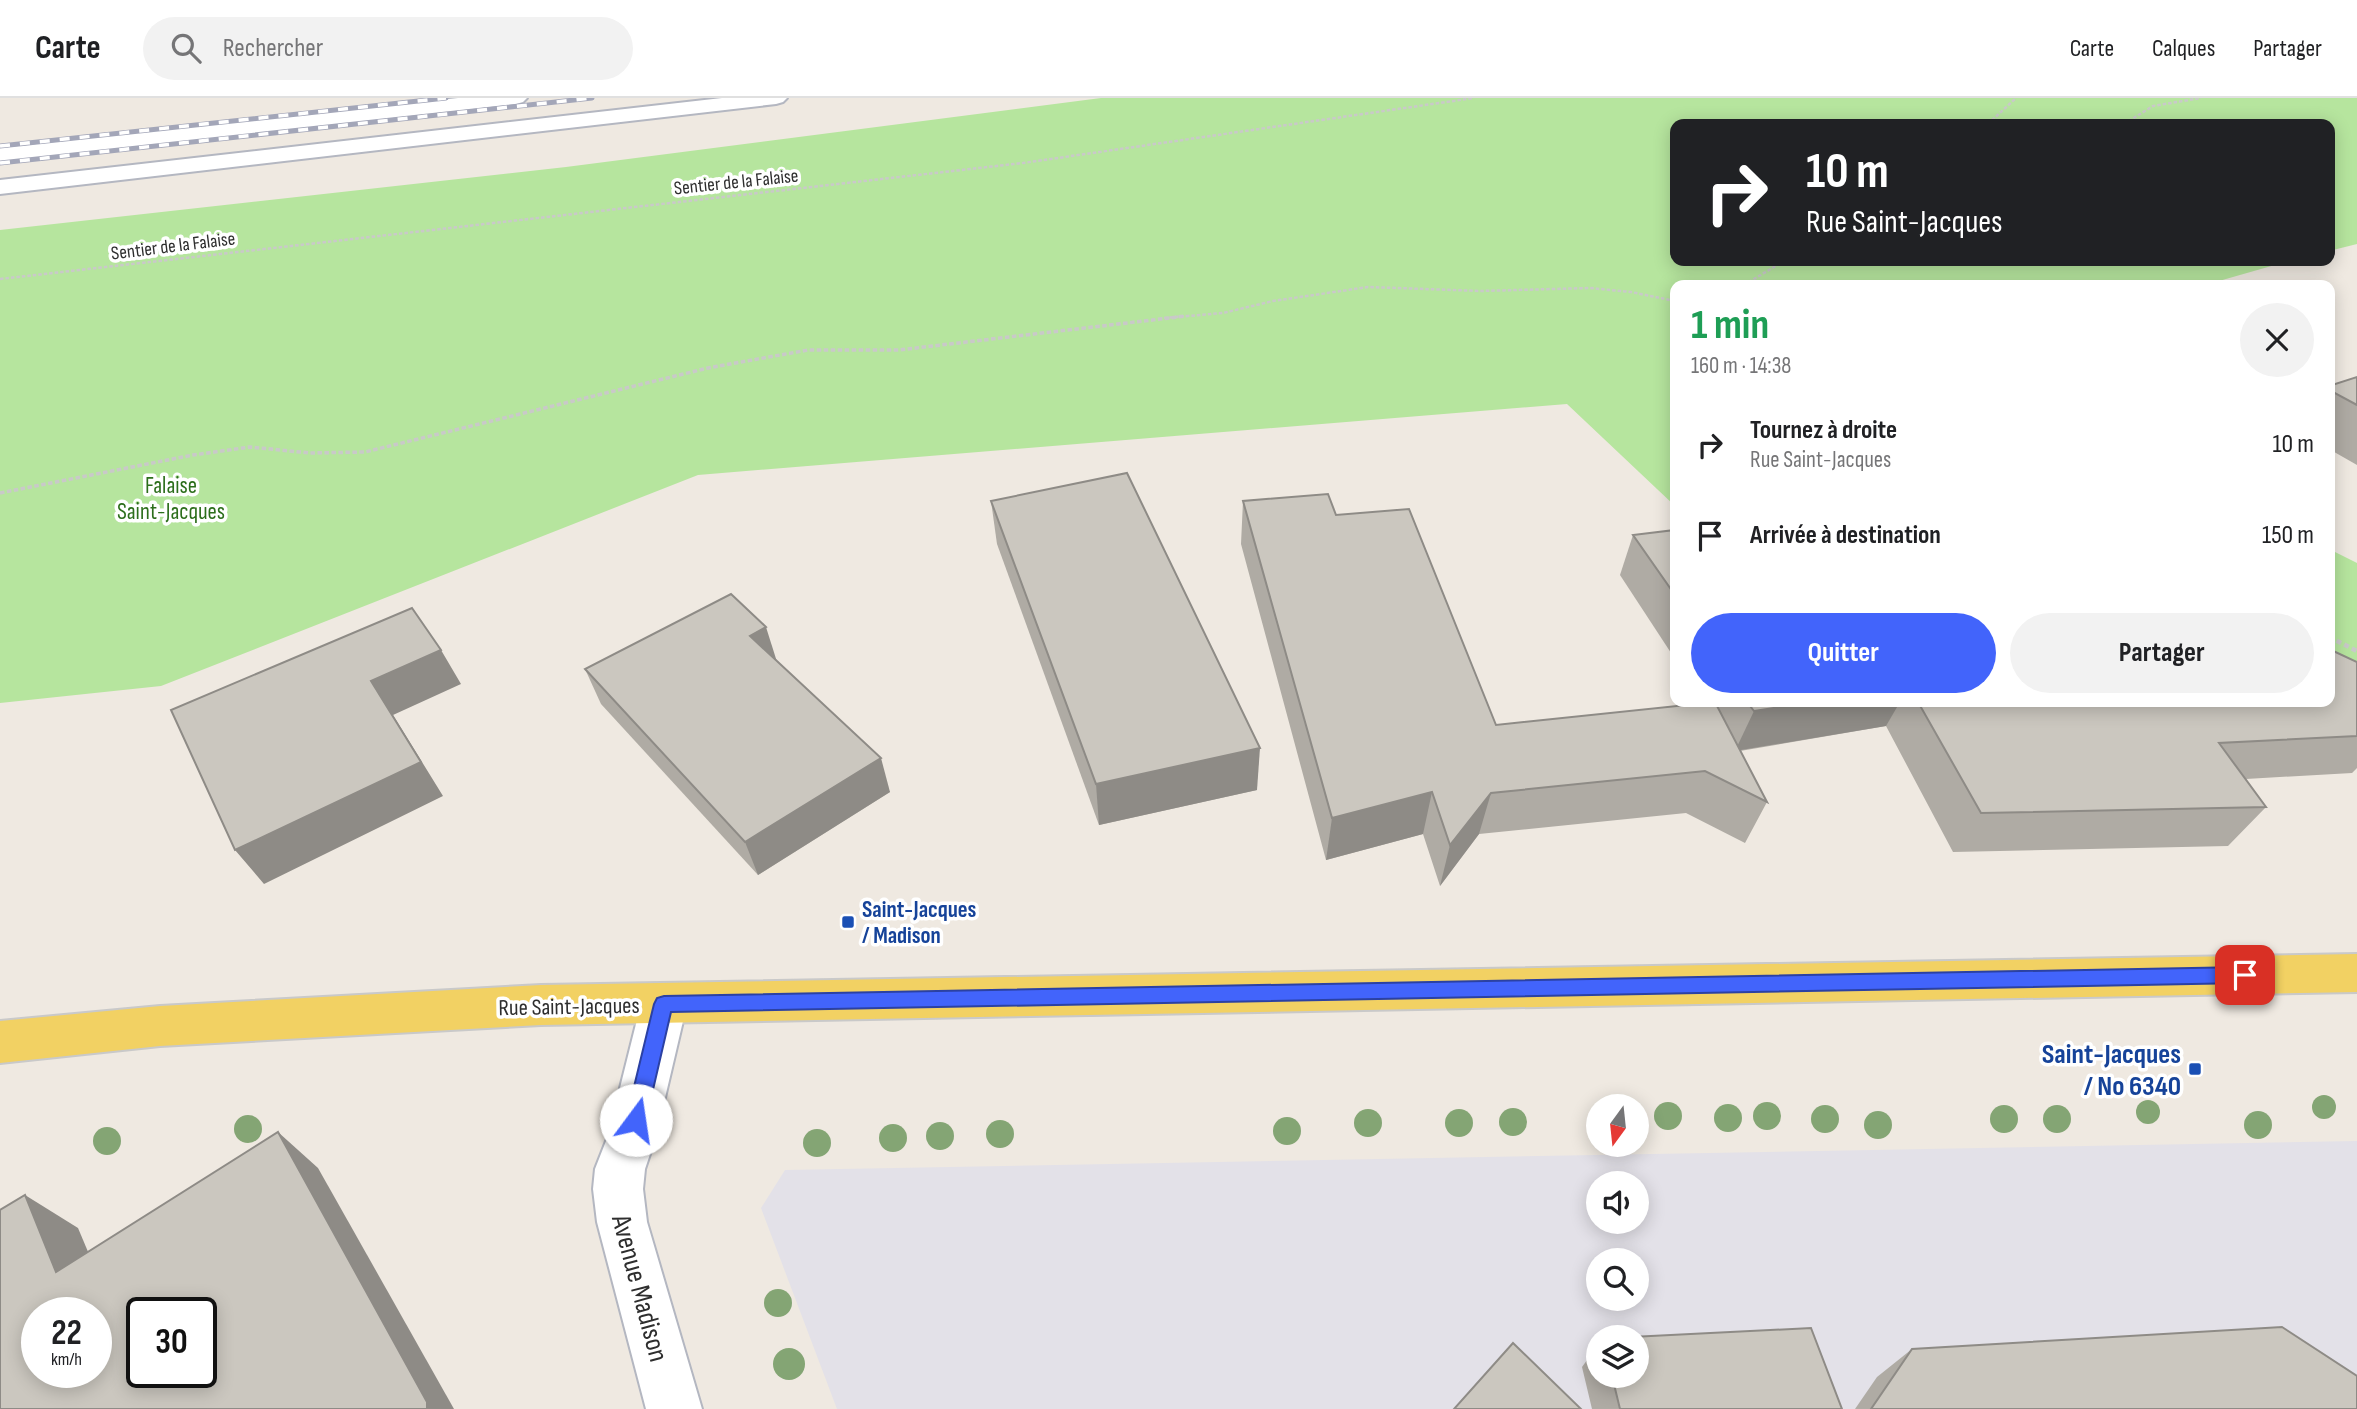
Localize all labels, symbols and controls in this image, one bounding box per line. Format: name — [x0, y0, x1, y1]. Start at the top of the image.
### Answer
search box — [143, 17, 633, 80]
text: Carte — [35, 28, 101, 68]
icon: search — [167, 29, 205, 67]
text: Rechercher — [223, 33, 323, 64]
text: Carte — [2070, 34, 2114, 63]
text: Calques — [2152, 34, 2215, 63]
text: Partager — [2253, 34, 2322, 63]
text: 10 m — [1806, 143, 1889, 202]
icon: right — [1691, 147, 1782, 238]
street label: Sentier de la Falaise — [673, 165, 799, 200]
text: Rue Saint-Jacques — [1806, 203, 2003, 242]
street label: Sentier de la Falaise — [110, 227, 237, 266]
text: 1 min — [1691, 300, 1769, 351]
button: close — [2240, 303, 2314, 377]
text: 160 m · 14:38 — [1691, 352, 1791, 380]
text: Tournez à droite — [1750, 415, 1897, 446]
icon: right — [1691, 426, 1729, 464]
text: 10 m — [2272, 429, 2314, 460]
text: Rue Saint-Jacques — [1750, 446, 1891, 474]
park label: Falaise Saint-Jacques — [117, 472, 225, 526]
icon: arrive — [1691, 517, 1729, 555]
text: Arrivée à destination — [1750, 520, 1941, 551]
text: 150 m — [2262, 520, 2314, 551]
button: Quitter — [1691, 613, 1996, 693]
button: Partager — [2010, 613, 2314, 693]
place label: Saint-Jacques / Madison — [862, 896, 977, 950]
marker: Saint-Jacques / Madison — [840, 914, 856, 930]
pin — [2215, 945, 2275, 1005]
icon: arrive — [2226, 956, 2264, 994]
street label: Rue Saint-Jacques — [498, 992, 640, 1022]
place label: Saint-Jacques / No 6340 — [2042, 1038, 2181, 1103]
marker: Saint-Jacques / No 6340 — [2187, 1061, 2203, 1077]
position arrow — [599, 1083, 673, 1157]
north arrow — [1586, 1094, 1648, 1157]
map controls — [1586, 1094, 1649, 1388]
button: sound — [1586, 1171, 1649, 1234]
street label: Avenue Madison — [604, 1210, 675, 1366]
button: search — [1586, 1248, 1649, 1311]
speed limit sign: 30 — [126, 1297, 217, 1388]
text: 22 — [51, 1312, 82, 1355]
button: layers — [1586, 1325, 1649, 1388]
text: km/h — [51, 1349, 82, 1370]

